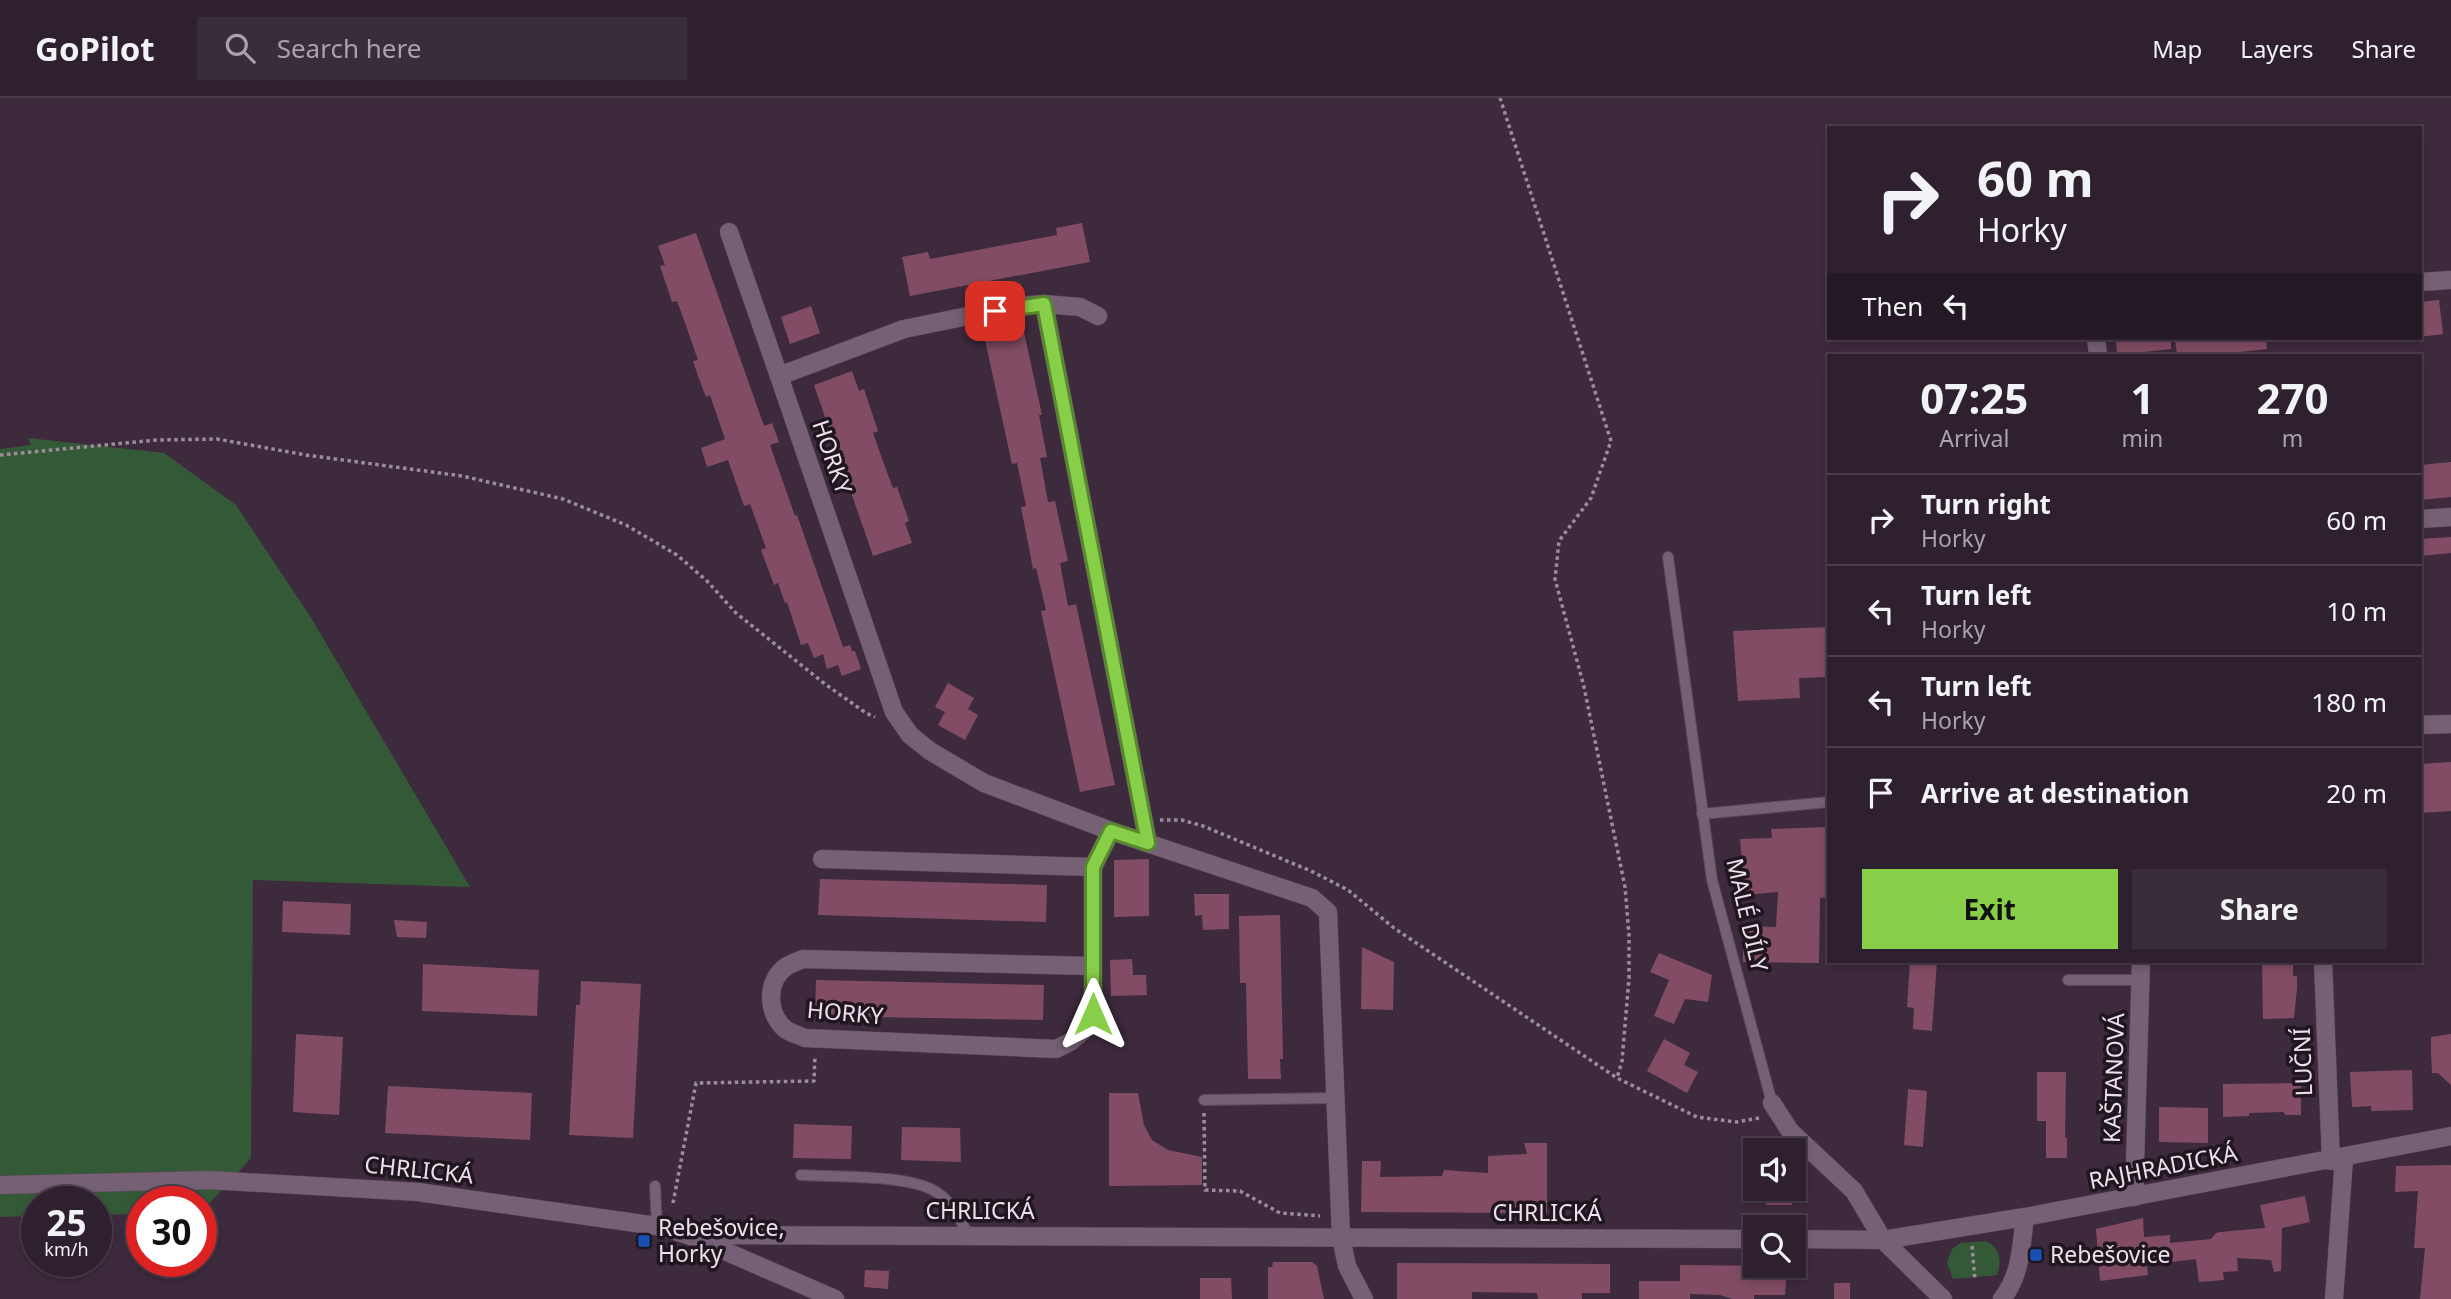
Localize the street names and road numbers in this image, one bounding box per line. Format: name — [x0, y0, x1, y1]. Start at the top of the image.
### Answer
street label: HORKY — [805, 415, 861, 499]
street label: MALÉ DÍLY — [1719, 855, 1777, 976]
street label: HORKY — [806, 993, 886, 1031]
street label: KAŠTANOVÁ — [2095, 1012, 2131, 1144]
street label: LUČNÍ — [2285, 1027, 2319, 1097]
street label: RAJHRADICKÁ — [2086, 1136, 2240, 1196]
street label: CHRLICKÁ — [363, 1147, 475, 1191]
street label: CHRLICKÁ — [925, 1194, 1035, 1226]
street label: CHRLICKÁ — [1492, 1196, 1602, 1228]

